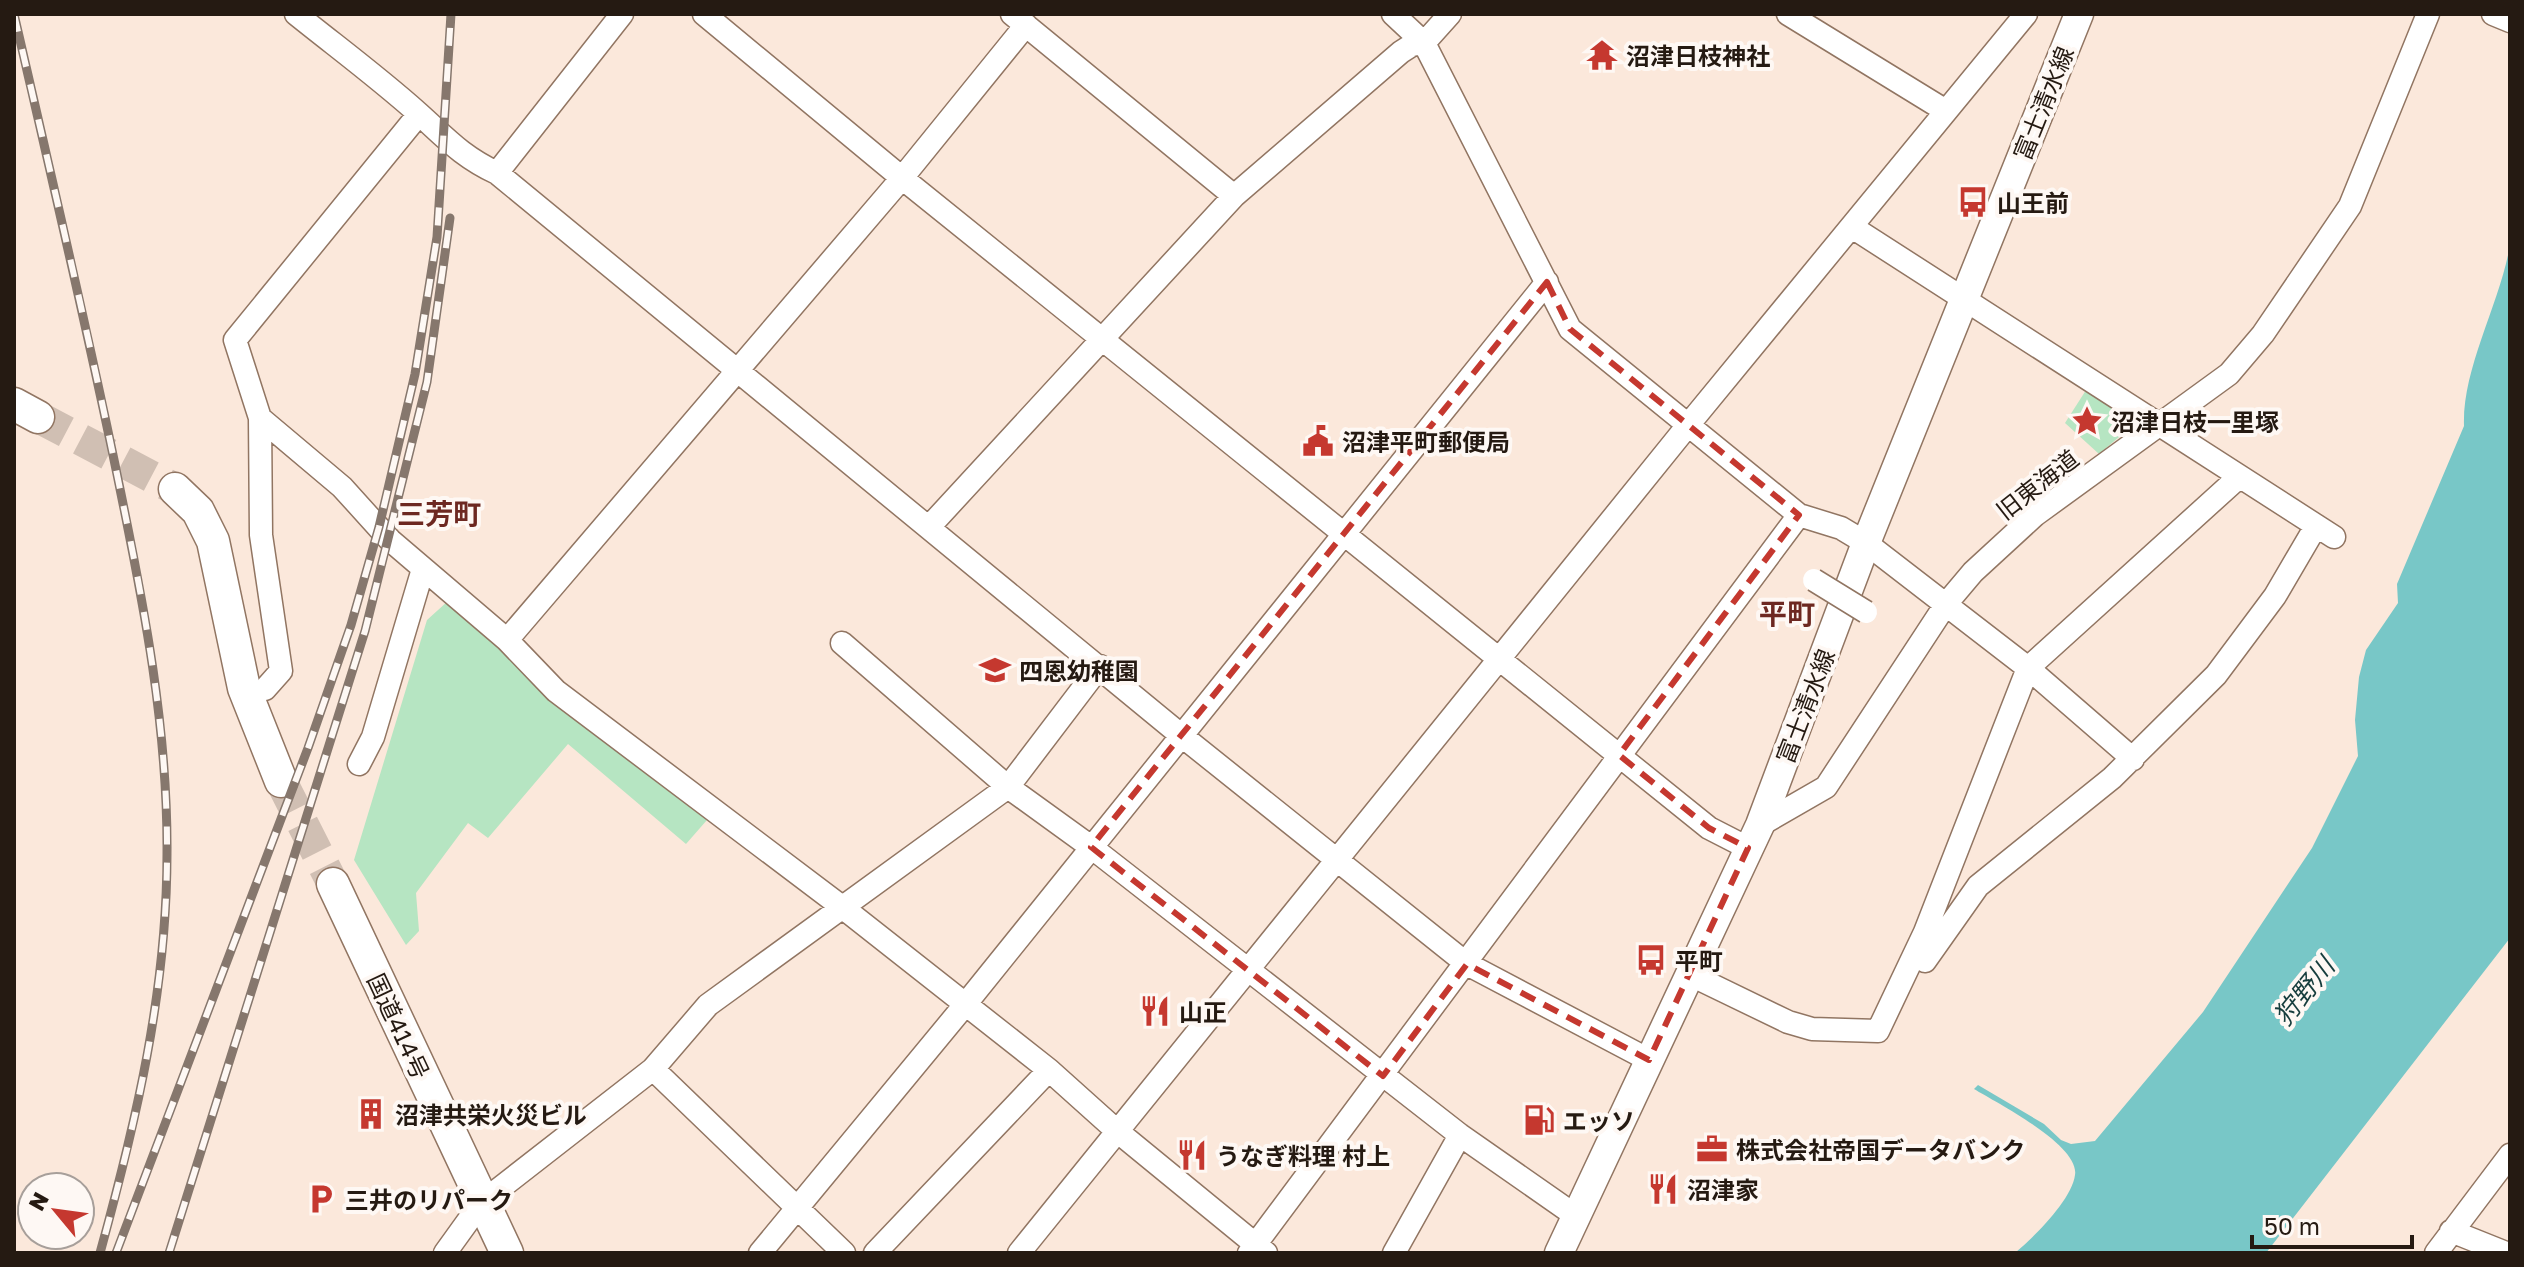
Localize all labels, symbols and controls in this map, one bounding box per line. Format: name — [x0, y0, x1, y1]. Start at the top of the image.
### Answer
temple icon: 沼津日枝神社 — [1585, 38, 1619, 72]
place label: 沼津日枝神社 — [1626, 41, 1770, 70]
street label: 富士清水線 — [2007, 42, 2079, 164]
bus stop icon: 山王前 — [1956, 185, 1990, 219]
place label: 山王前 — [1997, 188, 2069, 217]
place icon: 沼津日枝一里塚 — [2070, 404, 2104, 438]
place label: 沼津日枝一里塚 — [2111, 407, 2279, 436]
public building icon: 沼津平町郵便局 — [1301, 424, 1335, 458]
place label: 沼津平町郵便局 — [1342, 427, 1510, 456]
street label: 旧東海道 — [1990, 443, 2084, 525]
district label: 三芳町 — [397, 497, 481, 530]
district label: 平町 — [1759, 597, 1815, 630]
street label: 富士清水線 — [1770, 645, 1840, 767]
school or university icon: 四恩幼稚園 — [978, 653, 1012, 687]
place label: 四恩幼稚園 — [1019, 656, 1139, 685]
bus stop icon: 平町 — [1634, 943, 1668, 977]
place label: 平町 — [1675, 946, 1723, 975]
water label: 狩野川 — [2267, 949, 2342, 1031]
street label: 国道414号 — [362, 969, 436, 1083]
restaurant icon: 山正 — [1138, 994, 1172, 1028]
place label: 山正 — [1179, 997, 1227, 1026]
building icon: 沼津共栄火災ビル — [354, 1097, 388, 1131]
place label: 沼津共栄火災ビル — [395, 1100, 587, 1129]
fuel station icon: エッソ — [1522, 1103, 1556, 1137]
place label: エッソ — [1563, 1106, 1635, 1135]
office icon: 株式会社帝国データバンク — [1695, 1132, 1729, 1166]
place label: 株式会社帝国データバンク — [1736, 1135, 2025, 1164]
restaurant icon: うなぎ料理 村上 — [1175, 1138, 1209, 1172]
place label: うなぎ料理 村上 — [1216, 1141, 1390, 1170]
north arrow — [16, 1171, 96, 1251]
restaurant icon: 沼津家 — [1646, 1172, 1680, 1206]
place label: 沼津家 — [1687, 1175, 1759, 1204]
parking icon: 三井のリパーク — [304, 1182, 338, 1216]
place label: 三井のリパーク — [345, 1185, 513, 1214]
text: N — [22, 1187, 54, 1215]
scale bar — [2252, 1199, 2412, 1249]
text: 50 m — [2264, 1211, 2320, 1240]

